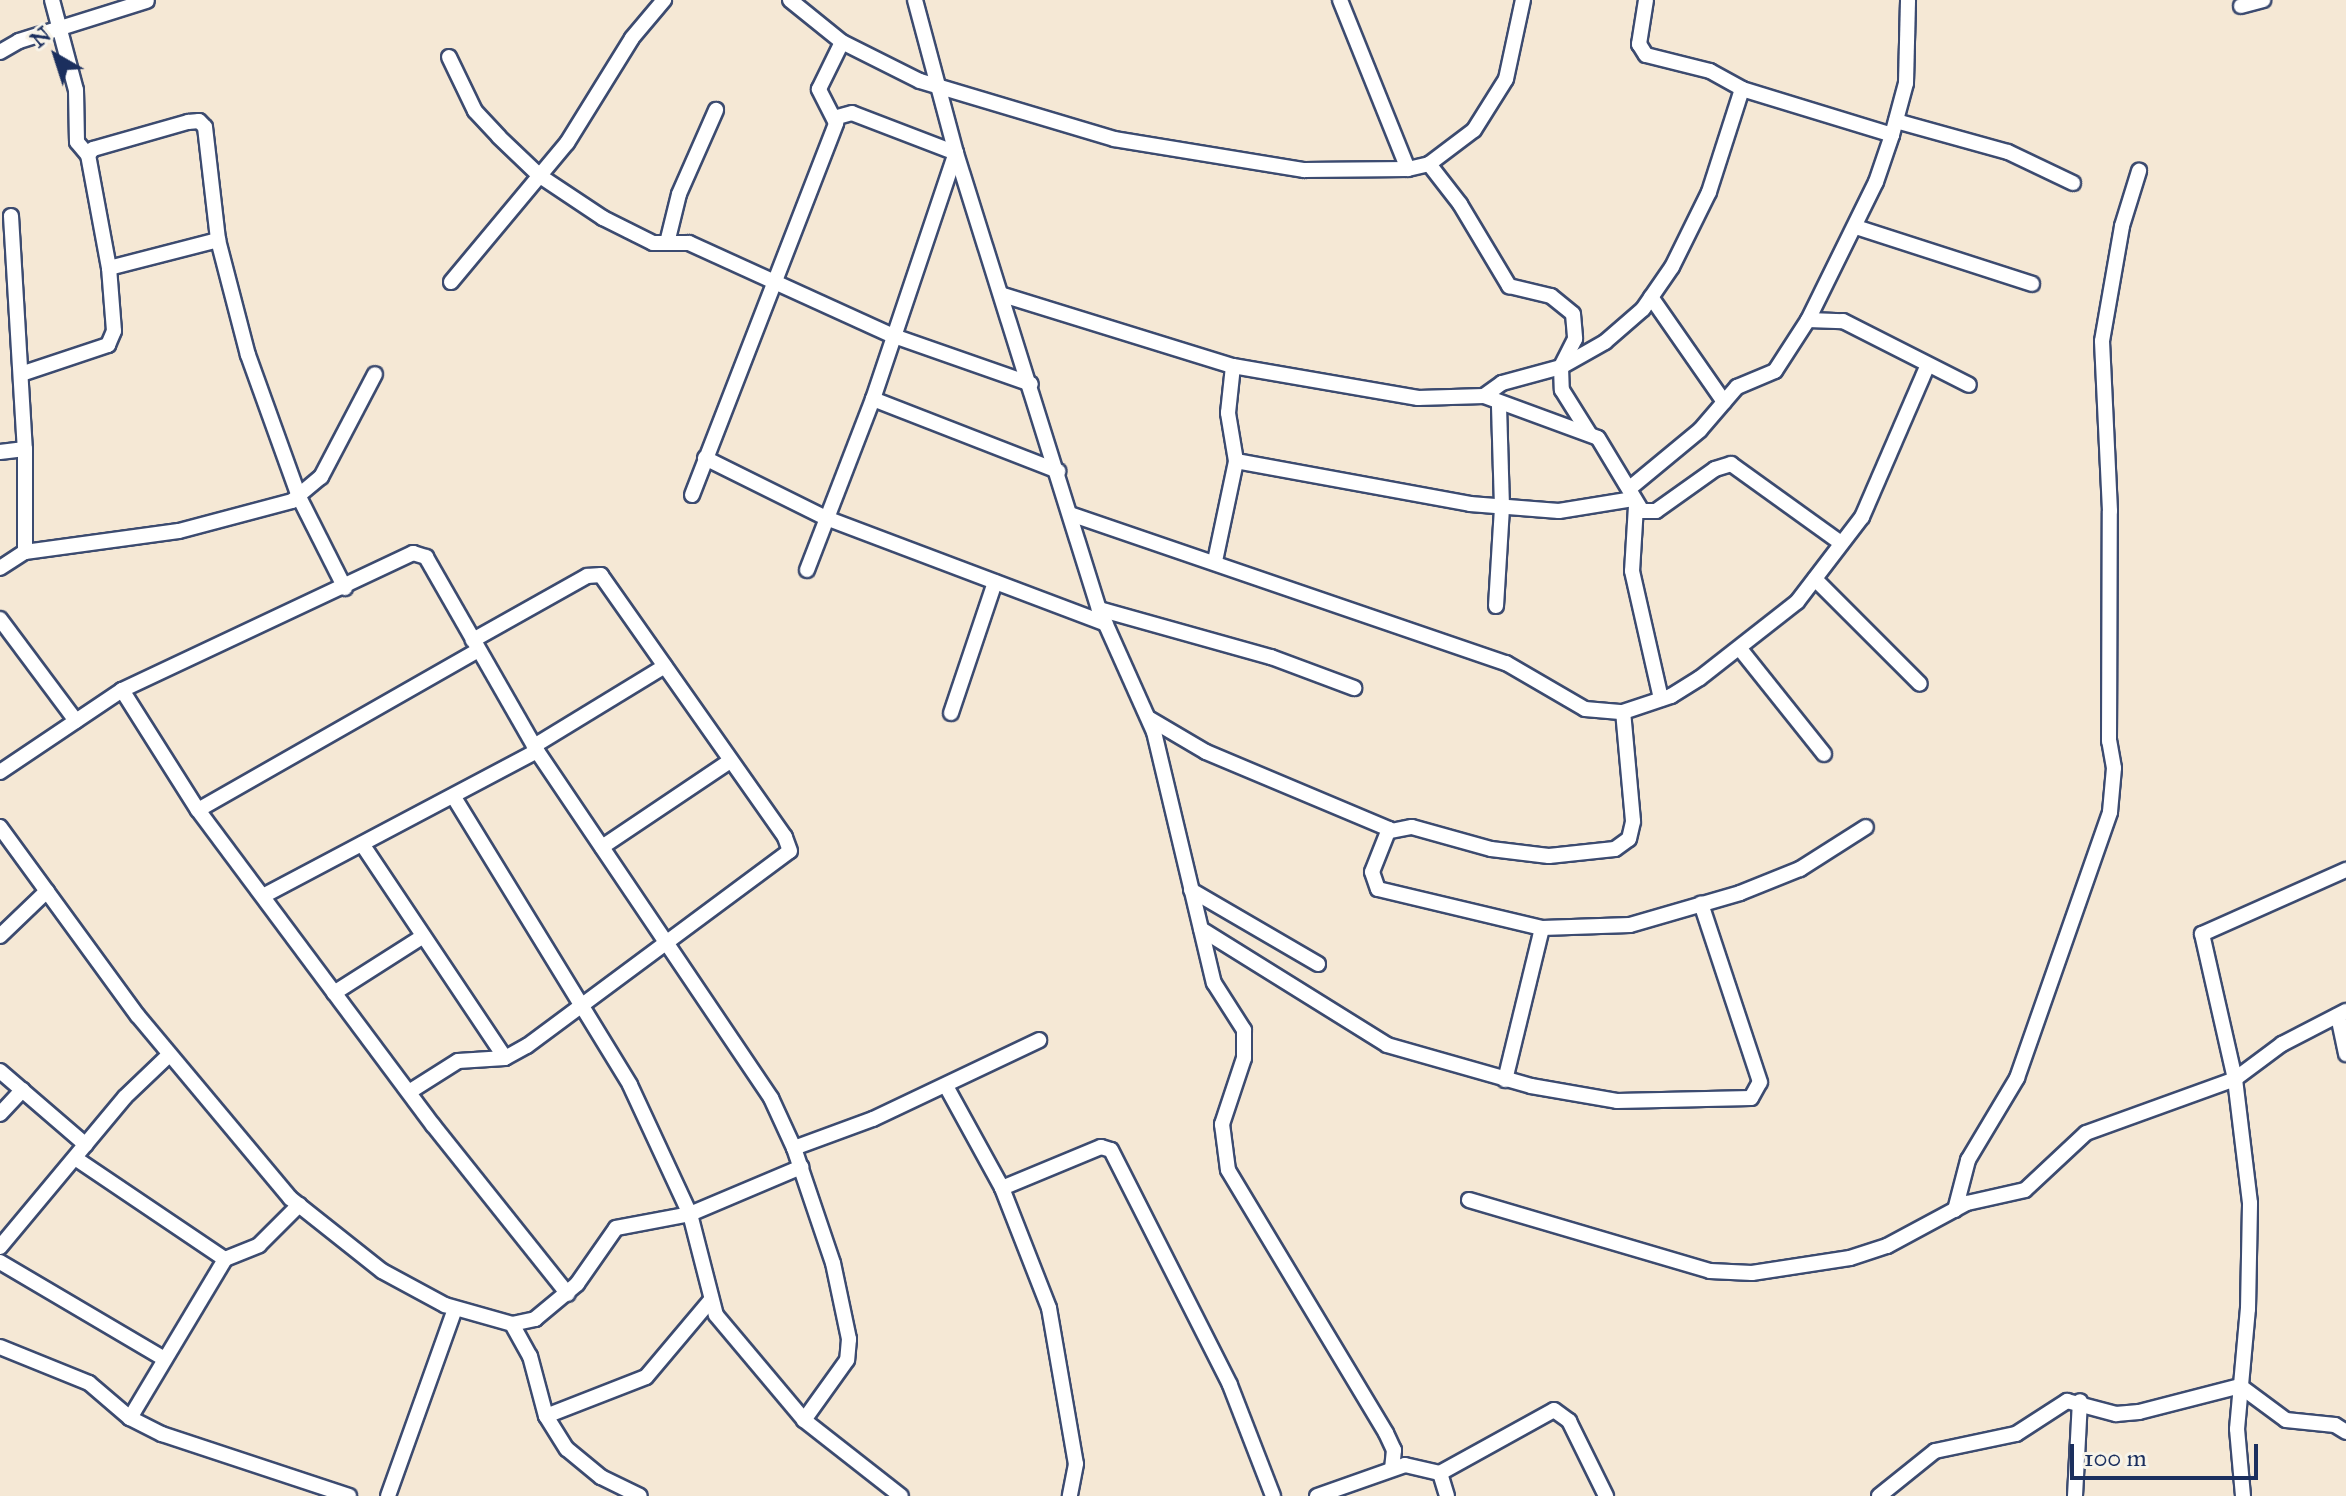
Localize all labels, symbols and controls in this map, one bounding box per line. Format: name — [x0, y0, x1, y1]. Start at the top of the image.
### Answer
north arrow — [16, 16, 96, 96]
text: N — [25, 21, 56, 53]
scale bar — [2074, 1428, 2262, 1478]
text: 100 m — [2084, 1443, 2147, 1473]

